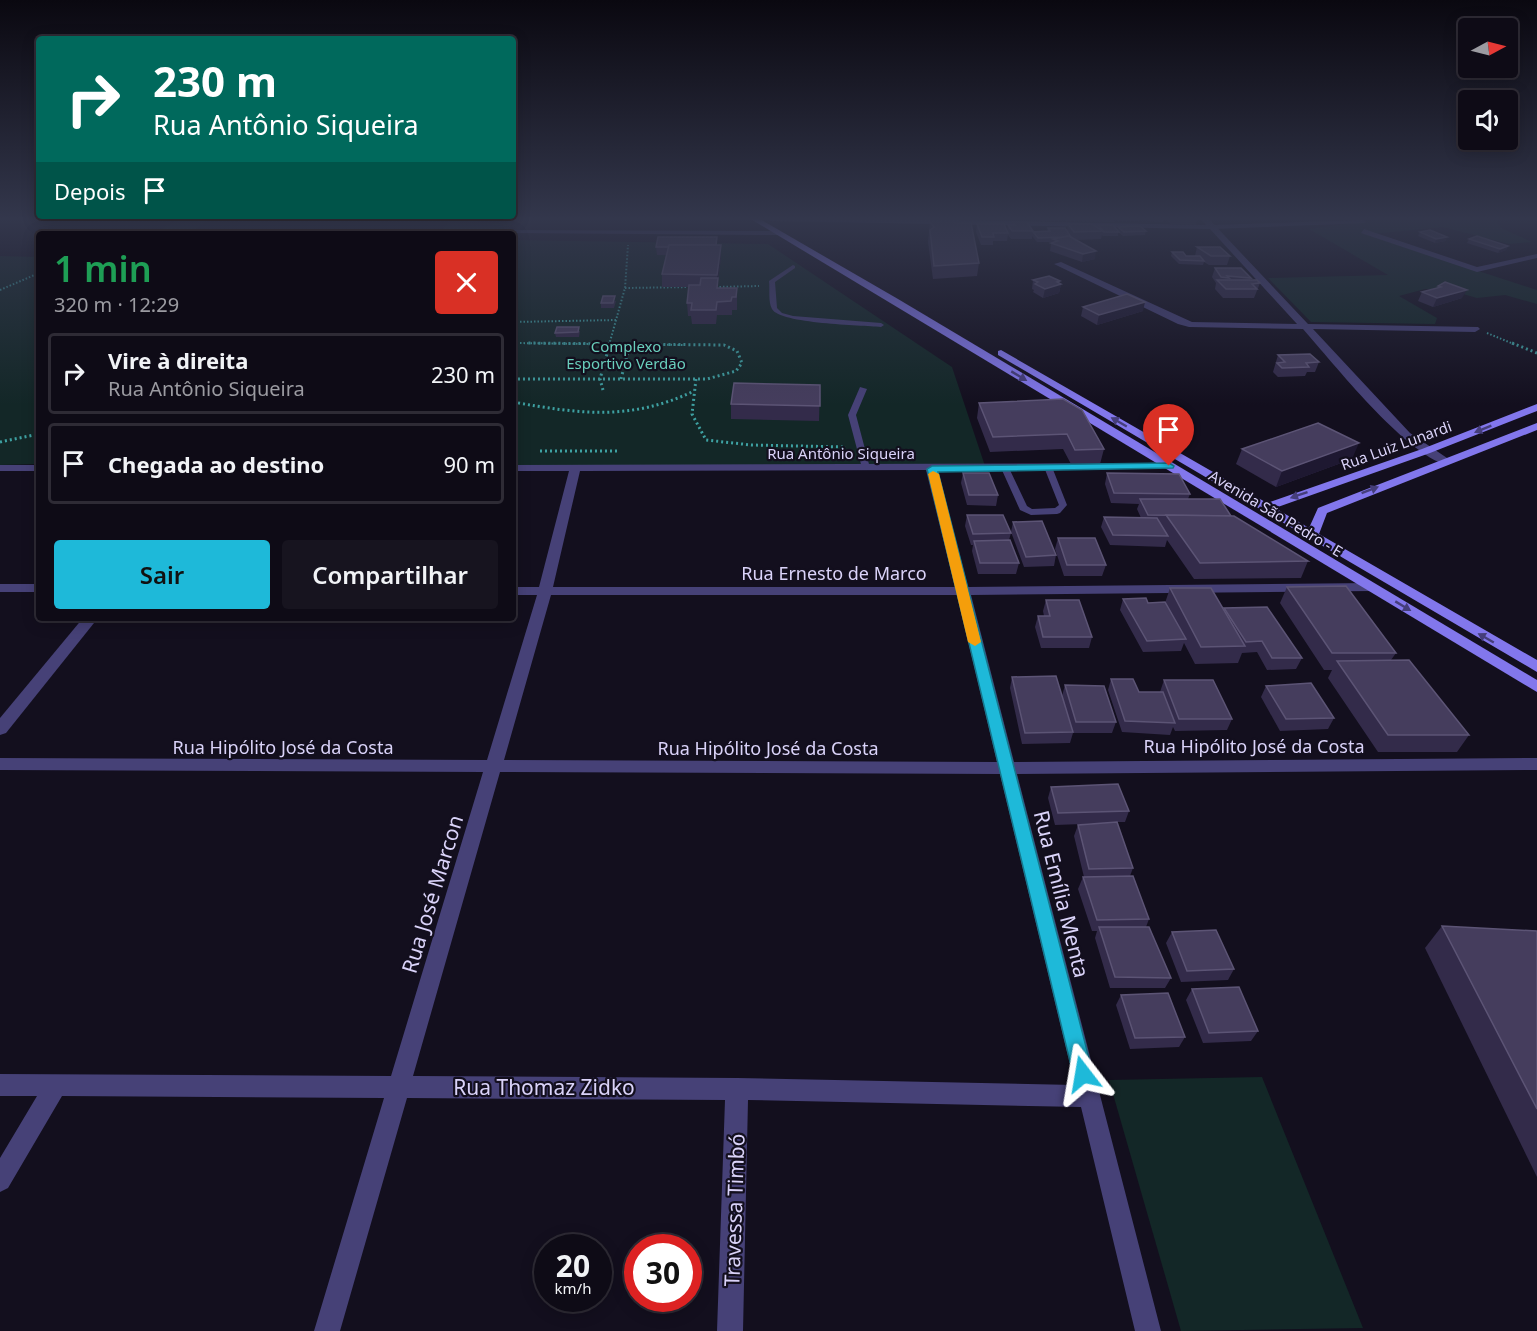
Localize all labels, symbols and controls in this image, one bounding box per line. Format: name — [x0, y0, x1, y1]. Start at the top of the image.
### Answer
north arrow — [1458, 18, 1518, 78]
map controls — [1458, 18, 1518, 150]
text: 230 m — [153, 52, 277, 109]
icon: right — [54, 60, 132, 138]
button: sound — [1458, 90, 1518, 150]
text: Rua Antônio Siqueira — [153, 106, 419, 143]
icon: arrive — [138, 174, 171, 207]
text: Depois — [54, 176, 126, 206]
text: 1 min — [54, 244, 152, 293]
button: close — [435, 251, 498, 314]
text: 320 m · 12:29 — [54, 291, 179, 318]
park label: Complexo Esportivo Verdão — [566, 336, 686, 373]
text: Vire à direita — [108, 345, 248, 375]
icon: right — [57, 357, 90, 390]
text: 230 m — [431, 359, 495, 389]
one-way arrow — [1011, 371, 1027, 382]
text: Rua Antônio Siqueira — [108, 375, 305, 402]
pin — [1143, 404, 1194, 466]
icon: arrive — [1152, 413, 1185, 446]
street label: Rua Luiz Lunardi — [1338, 416, 1454, 474]
one-way arrow — [1111, 417, 1127, 428]
one-way arrow — [1473, 424, 1491, 434]
street label: Rua Antônio Siqueira — [767, 443, 915, 463]
icon: arrive — [57, 447, 90, 480]
text: Chegada ao destino — [108, 449, 324, 479]
text: 90 m — [444, 449, 495, 479]
street label: Avenida São Pedro - E — [1205, 465, 1347, 561]
one-way arrow — [1361, 485, 1379, 495]
one-way arrow — [1290, 491, 1308, 501]
button: Sair — [54, 540, 270, 609]
button: Compartilhar — [282, 540, 498, 609]
street label: Rua Ernesto de Marco — [741, 561, 927, 585]
one-way arrow — [1395, 601, 1412, 611]
one-way arrow — [1478, 633, 1495, 643]
street label: Rua Hipólito José da Costa — [1144, 734, 1365, 758]
street label: Rua Hipólito José da Costa — [173, 735, 394, 759]
street label: Rua Hipólito José da Costa — [658, 736, 879, 760]
street label: Rua Emília Menta — [1028, 807, 1096, 981]
street label: Rua José Marcon — [395, 812, 469, 976]
position arrow — [1051, 1042, 1115, 1106]
street label: Rua Thomaz Zidko — [453, 1073, 635, 1101]
street label: Travessa Timbó — [717, 1133, 751, 1287]
speed limit sign: 30 — [624, 1234, 702, 1312]
text: 20 — [556, 1245, 590, 1286]
text: km/h — [555, 1278, 591, 1298]

